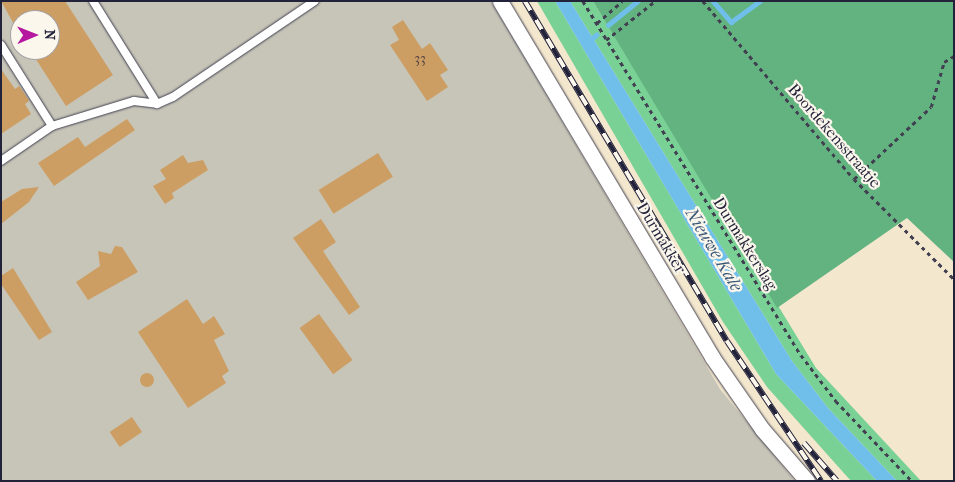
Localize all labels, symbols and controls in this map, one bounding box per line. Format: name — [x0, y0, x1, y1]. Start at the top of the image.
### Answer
north arrow — [10, 10, 60, 60]
text: N — [41, 29, 58, 40]
house number: 33 — [414, 51, 426, 67]
street label: Boordekensstraatje — [784, 80, 884, 192]
street label: Durmakkerslag — [709, 194, 781, 294]
street label: Durmakker — [632, 199, 690, 277]
water label: Nieuwe Kale — [680, 204, 746, 296]

